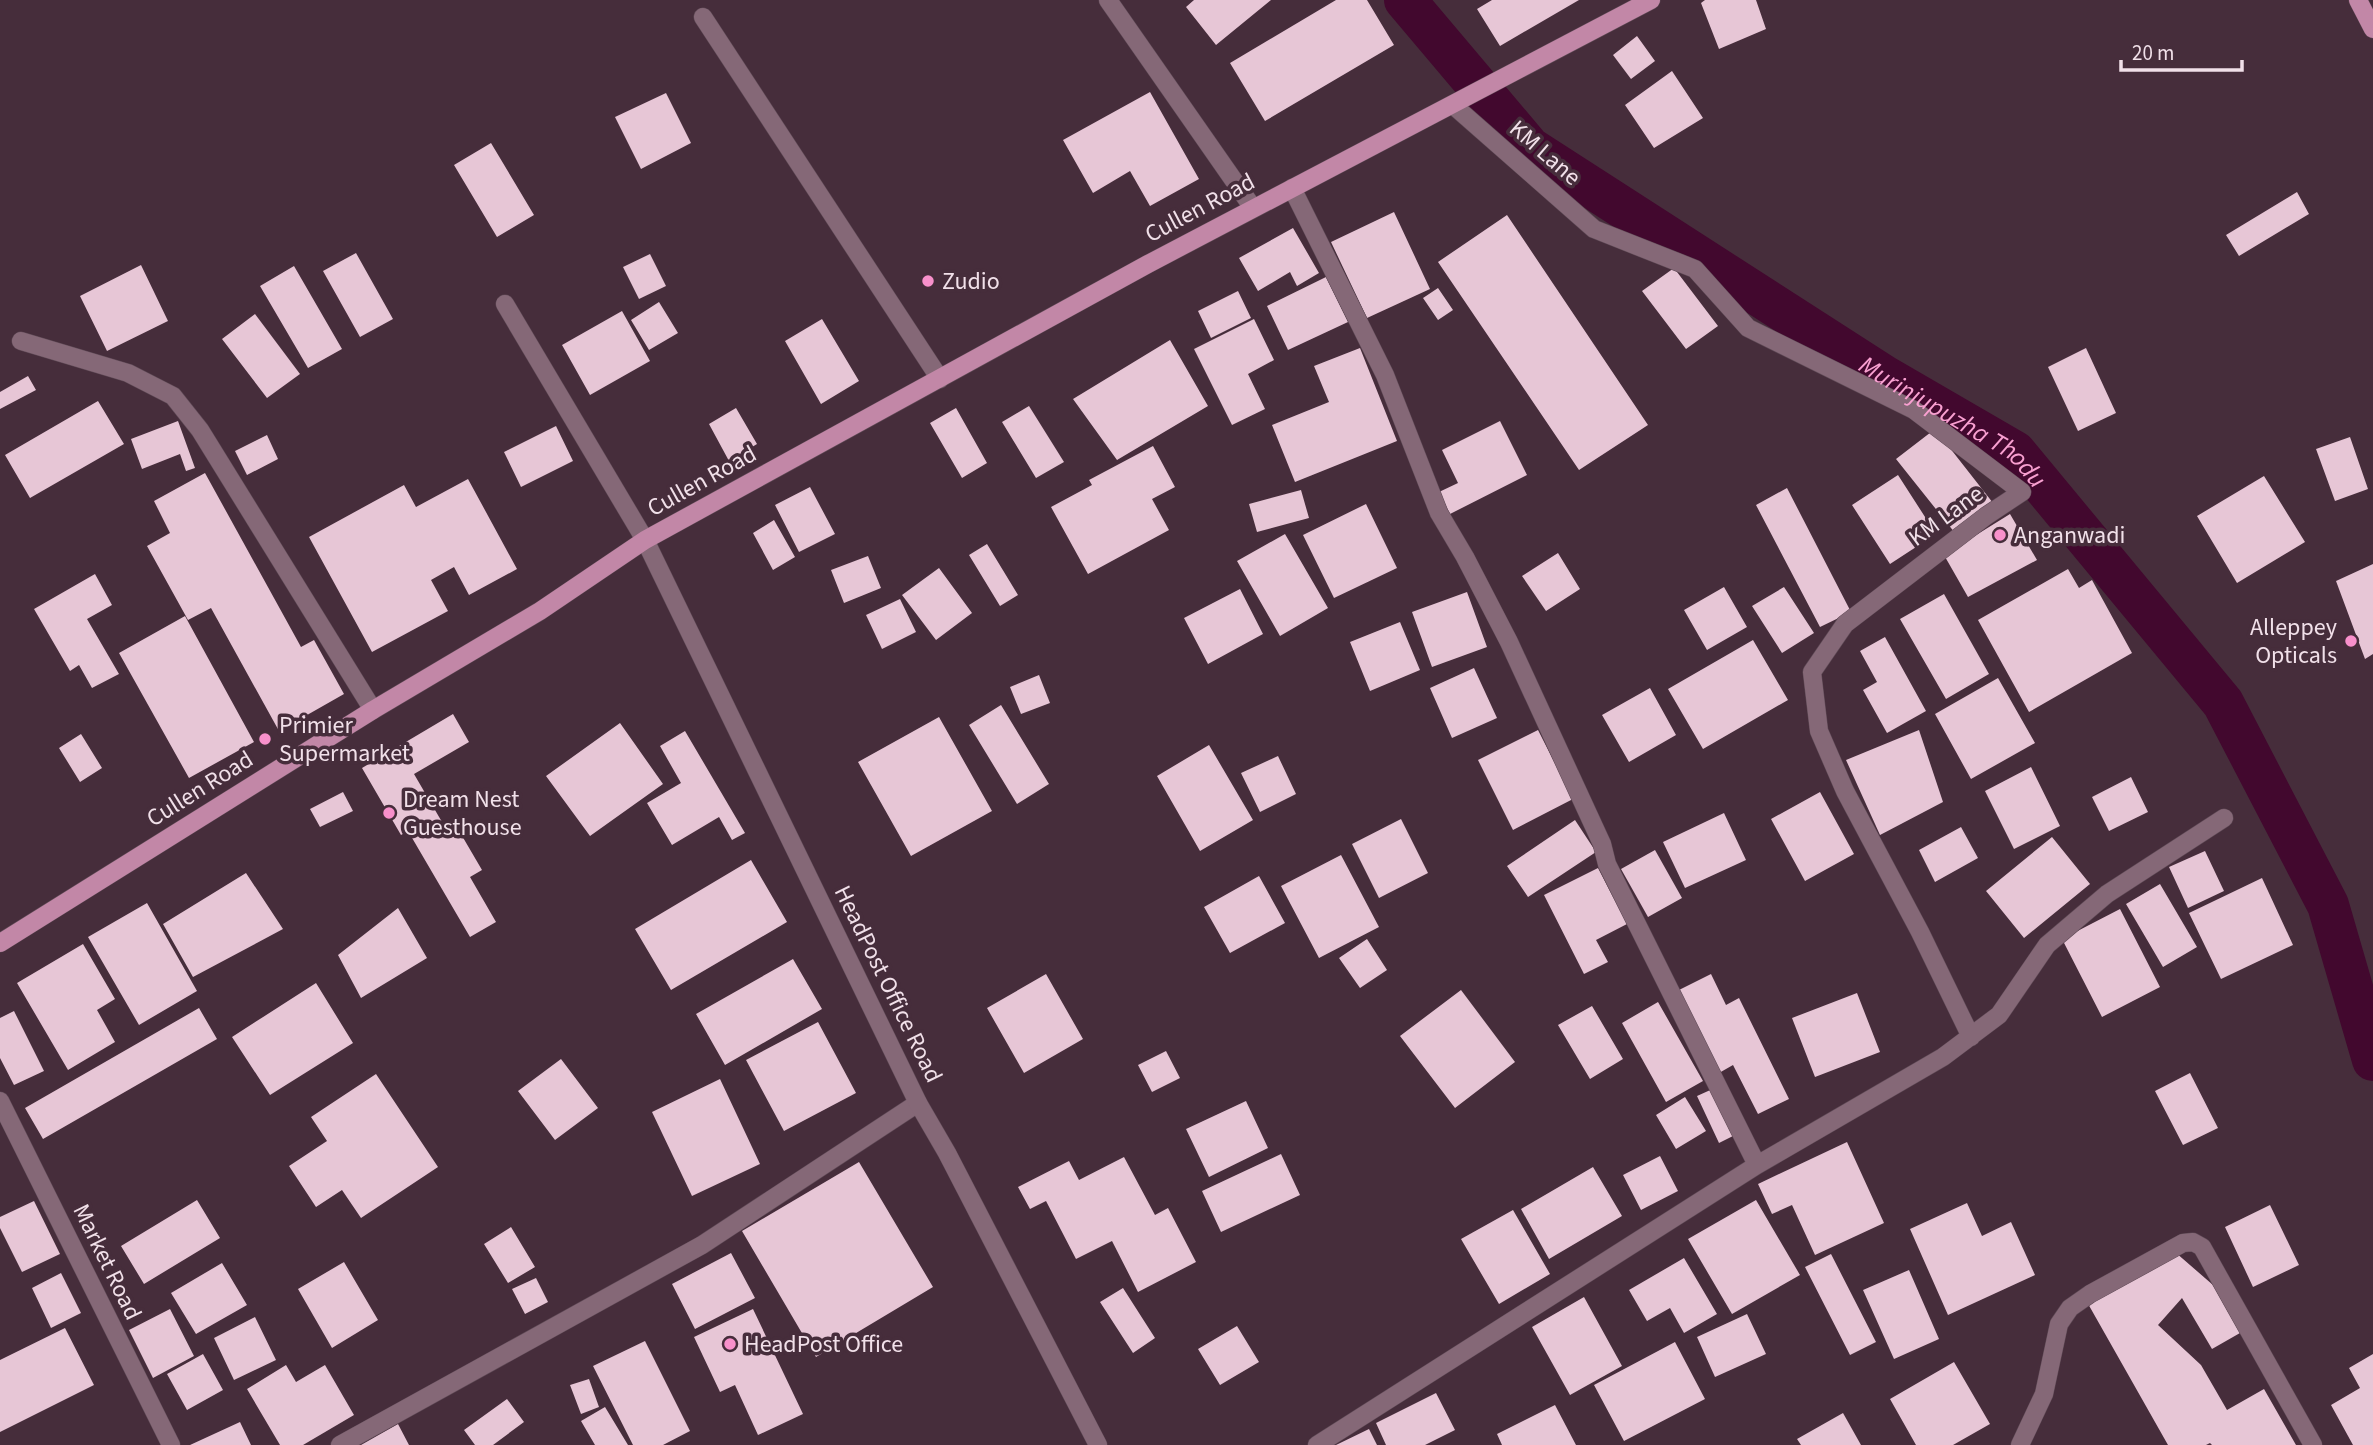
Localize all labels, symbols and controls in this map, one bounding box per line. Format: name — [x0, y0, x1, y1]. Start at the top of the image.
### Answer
scale bar — [2121, 28, 2242, 72]
text: 20 m — [2132, 38, 2174, 68]
street label: KM Lane — [1501, 112, 1589, 194]
street label: Cullen Road — [1139, 164, 1261, 252]
place label: Zudio — [942, 264, 1000, 299]
marker: Zudio — [920, 273, 936, 289]
water label: Murinjupuzha Thodu — [1852, 346, 2056, 496]
street label: Cullen Road — [641, 437, 763, 525]
street label: KM Lane — [1901, 477, 1991, 555]
place label: Anganwadi — [2014, 518, 2125, 553]
marker: Anganwadi — [1992, 527, 2008, 543]
place label: Alleppey Opticals — [2250, 610, 2337, 673]
marker: Alleppey Opticals — [2343, 633, 2359, 649]
place label: Primier Supermarket — [279, 708, 410, 771]
marker: Primier Supermarket — [257, 731, 273, 747]
street label: Cullen Road — [140, 742, 260, 836]
place label: Dream Nest Guesthouse — [403, 782, 522, 845]
marker: Dream Nest Guesthouse — [381, 805, 397, 821]
street label: HeadPost Office Road — [825, 880, 951, 1088]
street label: Market Road — [64, 1198, 150, 1326]
place label: HeadPost Office — [744, 1327, 903, 1362]
marker: HeadPost Office — [722, 1336, 738, 1352]

